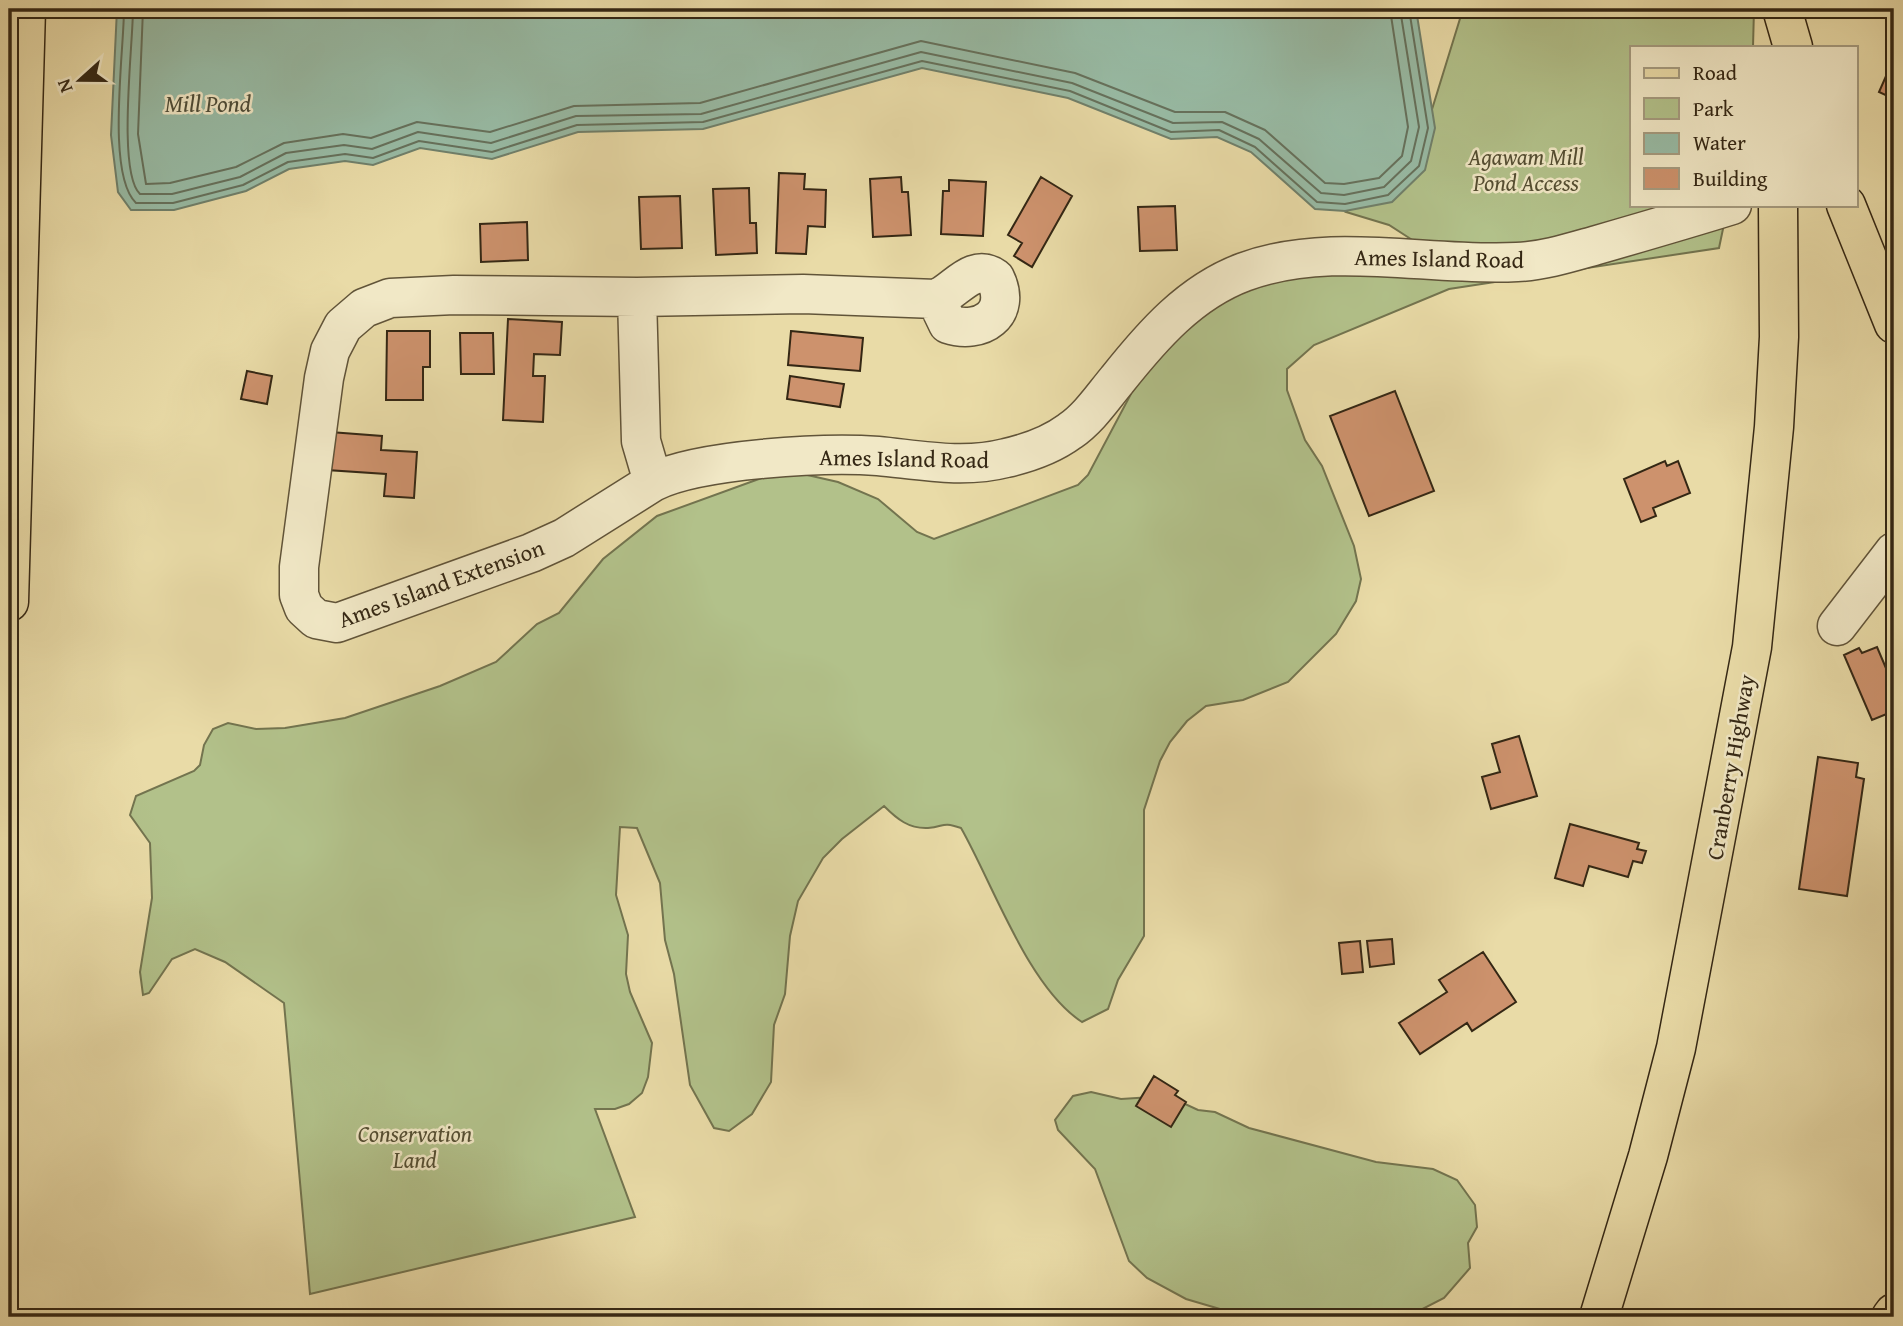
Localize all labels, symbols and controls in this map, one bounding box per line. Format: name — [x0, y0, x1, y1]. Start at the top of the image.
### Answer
north arrow — [46, 46, 116, 116]
legend — [1630, 46, 1857, 206]
text: Road — [1693, 57, 1738, 88]
text: N — [49, 75, 79, 97]
water label: Mill Pond — [165, 86, 252, 121]
text: Park — [1693, 93, 1734, 124]
text: Water — [1693, 127, 1746, 158]
park label: Agawam Mill Pond Access — [1467, 140, 1584, 199]
text: Building — [1693, 163, 1768, 194]
street label: Ames Island Road — [1354, 240, 1525, 276]
street label: Ames Island Road — [819, 440, 990, 476]
street label: Ames Island Extension — [333, 530, 549, 636]
street label: Cranberry Highway — [1697, 671, 1763, 862]
park label: Conservation Land — [358, 1117, 473, 1176]

